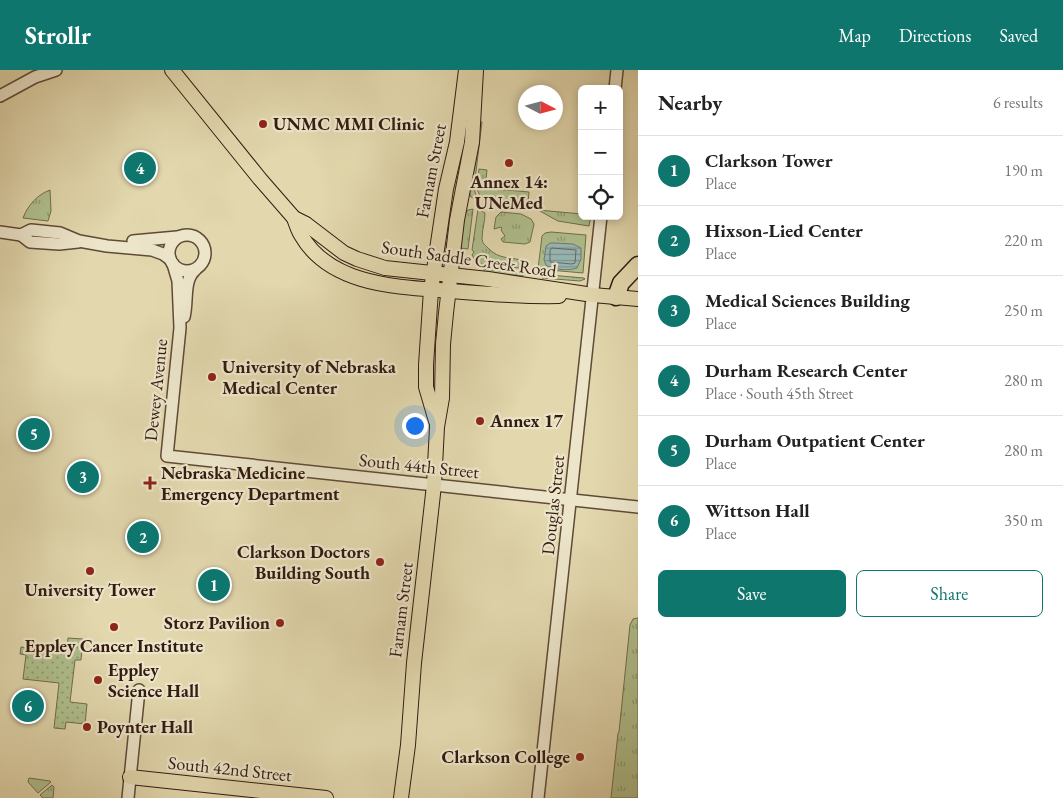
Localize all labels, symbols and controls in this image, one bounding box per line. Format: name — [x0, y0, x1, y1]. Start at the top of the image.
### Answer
text: Strollr — [25, 20, 91, 51]
text: Map — [839, 24, 871, 47]
text: Directions — [899, 24, 971, 47]
text: Saved — [999, 24, 1038, 47]
north arrow — [518, 85, 563, 130]
map controls — [578, 85, 623, 220]
button: + — [578, 85, 623, 130]
text: Nearby — [658, 89, 722, 116]
text: 6 results — [993, 92, 1043, 113]
place label: UNMC MMI Clinic — [273, 112, 425, 135]
marker: UNMC MMI Clinic — [257, 118, 269, 130]
street label: Farnam Street — [410, 121, 451, 220]
button: − — [578, 130, 623, 175]
text: Clarkson Tower — [705, 148, 833, 173]
pin: 4 — [124, 149, 156, 187]
marker: Annex 14: UNeMed — [503, 157, 515, 169]
text: 1 — [670, 160, 678, 181]
text: 190 m — [1004, 160, 1043, 181]
place label: Annex 14: UNeMed — [469, 170, 548, 214]
text: Place — [705, 173, 737, 194]
button: locate — [578, 175, 623, 220]
text: Hixson-Lied Center — [705, 218, 863, 243]
text: 2 — [670, 230, 678, 251]
text: 220 m — [1004, 230, 1043, 251]
street label: South Saddle Creek Road — [380, 235, 559, 282]
text: Place — [705, 243, 737, 264]
text: Medical Sciences Building — [705, 288, 910, 313]
text: 3 — [670, 300, 678, 321]
text: 250 m — [1004, 300, 1043, 321]
text: Place — [705, 313, 737, 334]
street label: Dewey Avenue — [139, 338, 172, 442]
place label: University of Nebraska Medical Center — [222, 355, 396, 399]
text: Durham Research Center — [705, 358, 907, 383]
text: 4 — [670, 370, 678, 391]
text: 280 m — [1004, 370, 1043, 391]
marker: University of Nebraska Medical Center — [206, 371, 218, 383]
text: Place · South 45th Street — [705, 383, 853, 404]
place label: Annex 17 — [489, 409, 563, 432]
your location — [402, 413, 428, 439]
pin: 5 — [18, 415, 50, 453]
marker: Annex 17 — [474, 415, 486, 427]
text: Durham Outpatient Center — [705, 428, 925, 453]
text: 5 — [670, 440, 678, 461]
text: 280 m — [1004, 440, 1043, 461]
street label: South 44th Street — [358, 448, 481, 483]
text: Place — [705, 453, 737, 474]
street label: Douglas Street — [536, 454, 569, 556]
pin: 3 — [67, 458, 99, 496]
place label: Nebraska Medicine Emergency Department — [161, 461, 340, 505]
marker: Nebraska Medicine Emergency Department — [143, 476, 157, 490]
text: Wittson Hall — [705, 498, 810, 523]
text: 6 — [670, 510, 678, 531]
text: 350 m — [1004, 510, 1043, 531]
pin: 2 — [127, 518, 159, 556]
text: Place — [705, 523, 737, 544]
place label: Clarkson Doctors Building South — [237, 540, 370, 584]
marker: Clarkson Doctors Building South — [374, 556, 386, 568]
street label: Farnam Street — [383, 561, 418, 659]
marker: University Tower — [84, 565, 96, 577]
pin: 1 — [198, 566, 230, 604]
button: Save — [658, 570, 846, 617]
button: Share — [856, 570, 1043, 617]
place label: University Tower — [24, 578, 156, 601]
place label: Storz Pavilion — [164, 611, 270, 634]
marker: Storz Pavilion — [274, 617, 286, 629]
marker: Eppley Cancer Institute — [108, 621, 120, 633]
place label: Eppley Cancer Institute — [25, 634, 204, 657]
place label: Eppley Science Hall — [108, 658, 199, 702]
marker: Eppley Science Hall — [92, 674, 104, 686]
pin: 6 — [12, 687, 44, 725]
place label: Poynter Hall — [97, 715, 193, 738]
marker: Poynter Hall — [81, 721, 93, 733]
place label: Clarkson College — [442, 745, 570, 768]
street label: South 42nd Street — [167, 751, 293, 786]
marker: Clarkson College — [574, 751, 586, 763]

